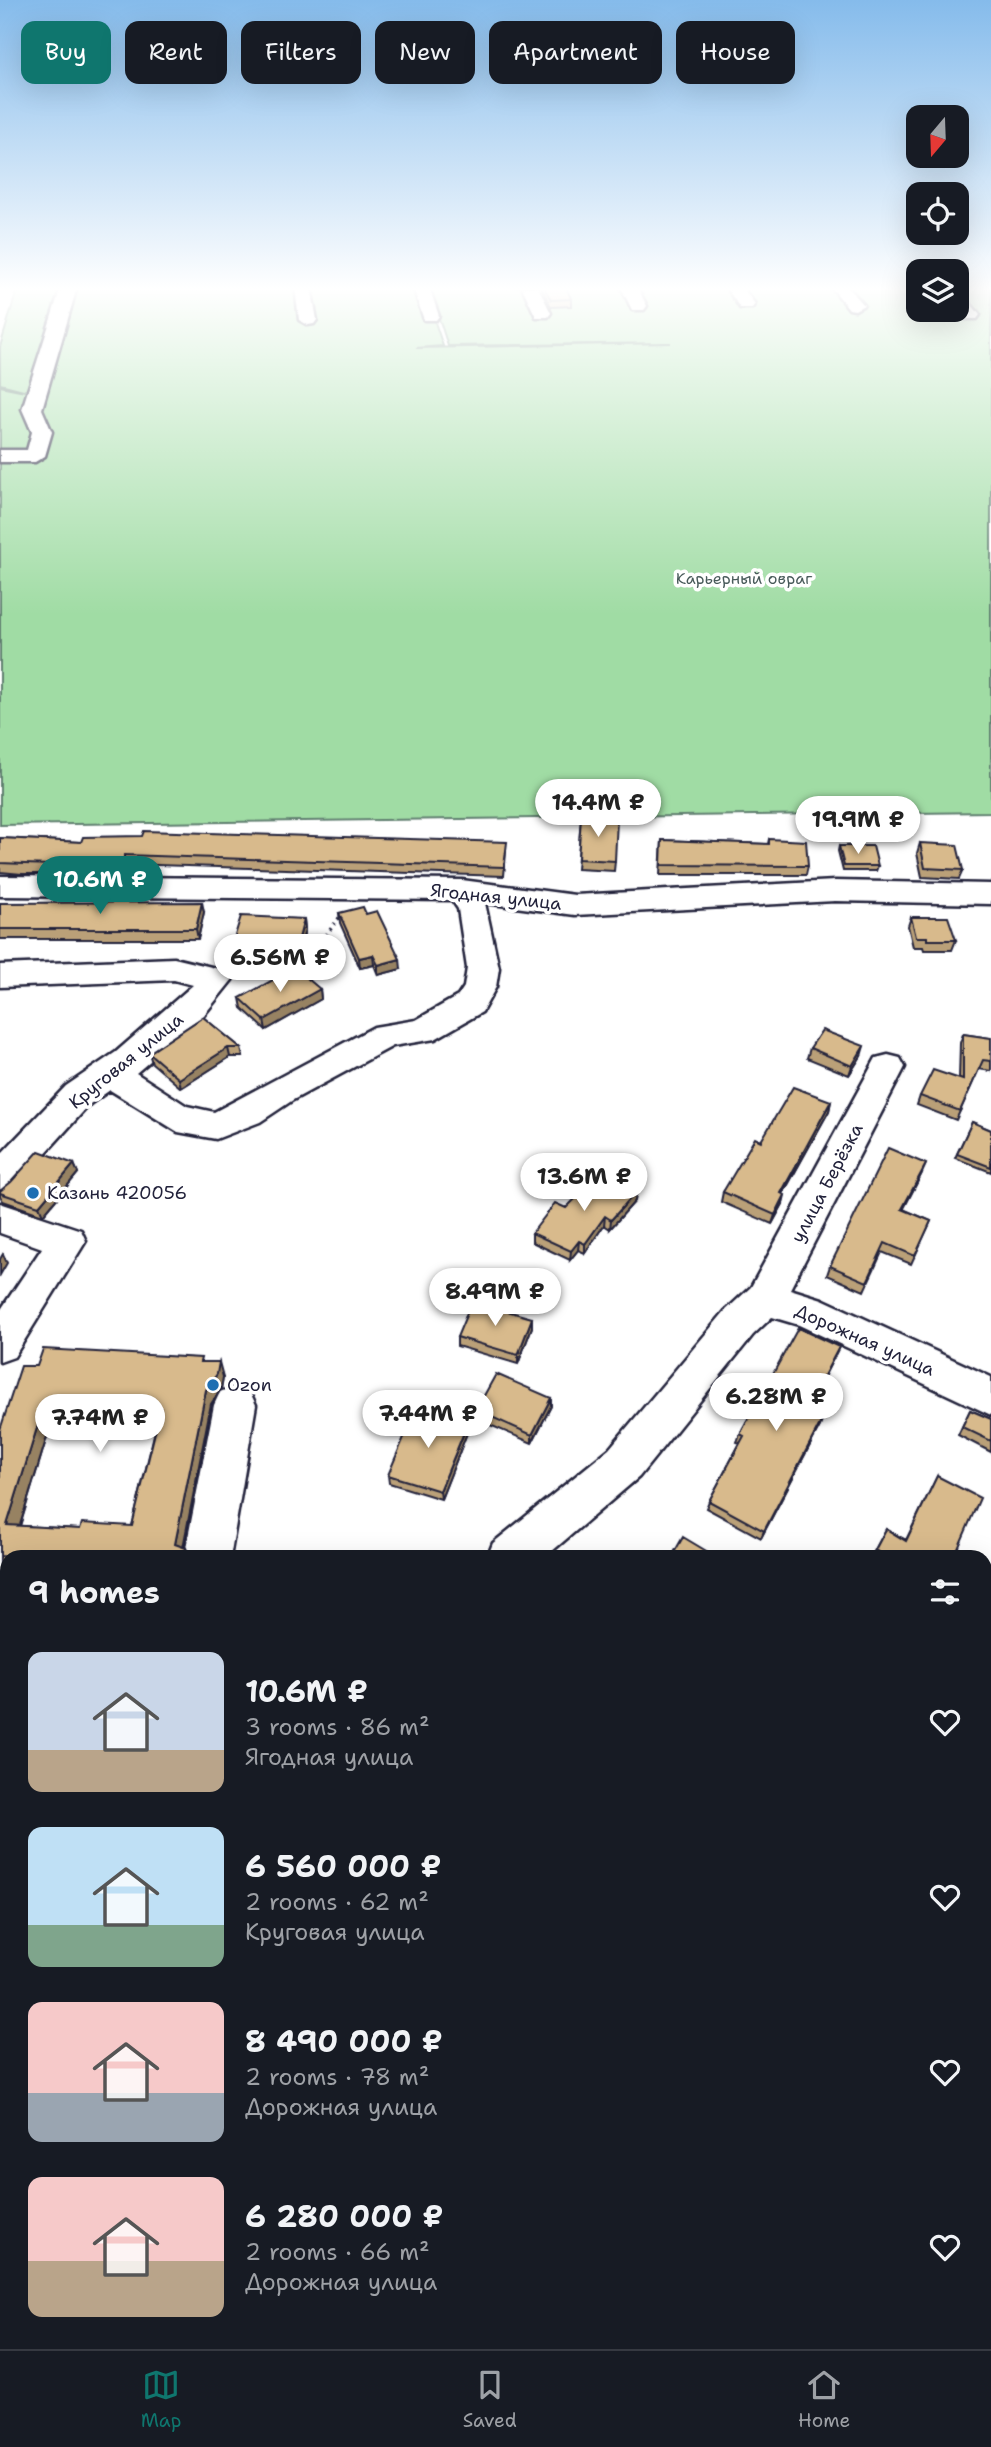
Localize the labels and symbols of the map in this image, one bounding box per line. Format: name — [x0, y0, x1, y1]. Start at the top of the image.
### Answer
north arrow — [906, 105, 970, 168]
park label: Карьерный овраг — [676, 568, 813, 589]
pin: 14.4M ₽ — [533, 780, 663, 839]
pin: 19.9M ₽ — [793, 796, 923, 856]
pin: 10.6M ₽ — [35, 856, 165, 916]
street label: Ягодная улица — [429, 878, 563, 916]
pin: 6.56M ₽ — [215, 934, 345, 994]
street label: Круговая улица — [64, 1007, 188, 1115]
street label: улица Берёзка — [785, 1119, 869, 1247]
pin: 13.6M ₽ — [519, 1154, 649, 1213]
place label: Казань 420056 — [47, 1181, 187, 1205]
marker: Казань 420056 — [25, 1185, 41, 1201]
pin: 8.49M ₽ — [430, 1268, 560, 1328]
street label: Дорожная улица — [791, 1298, 939, 1382]
place label: Ozon — [227, 1373, 272, 1397]
pin: 6.28M ₽ — [711, 1374, 841, 1433]
marker: Ozon — [205, 1377, 221, 1393]
pin: 7.44M ₽ — [363, 1390, 493, 1450]
pin: 7.74M ₽ — [35, 1394, 165, 1454]

